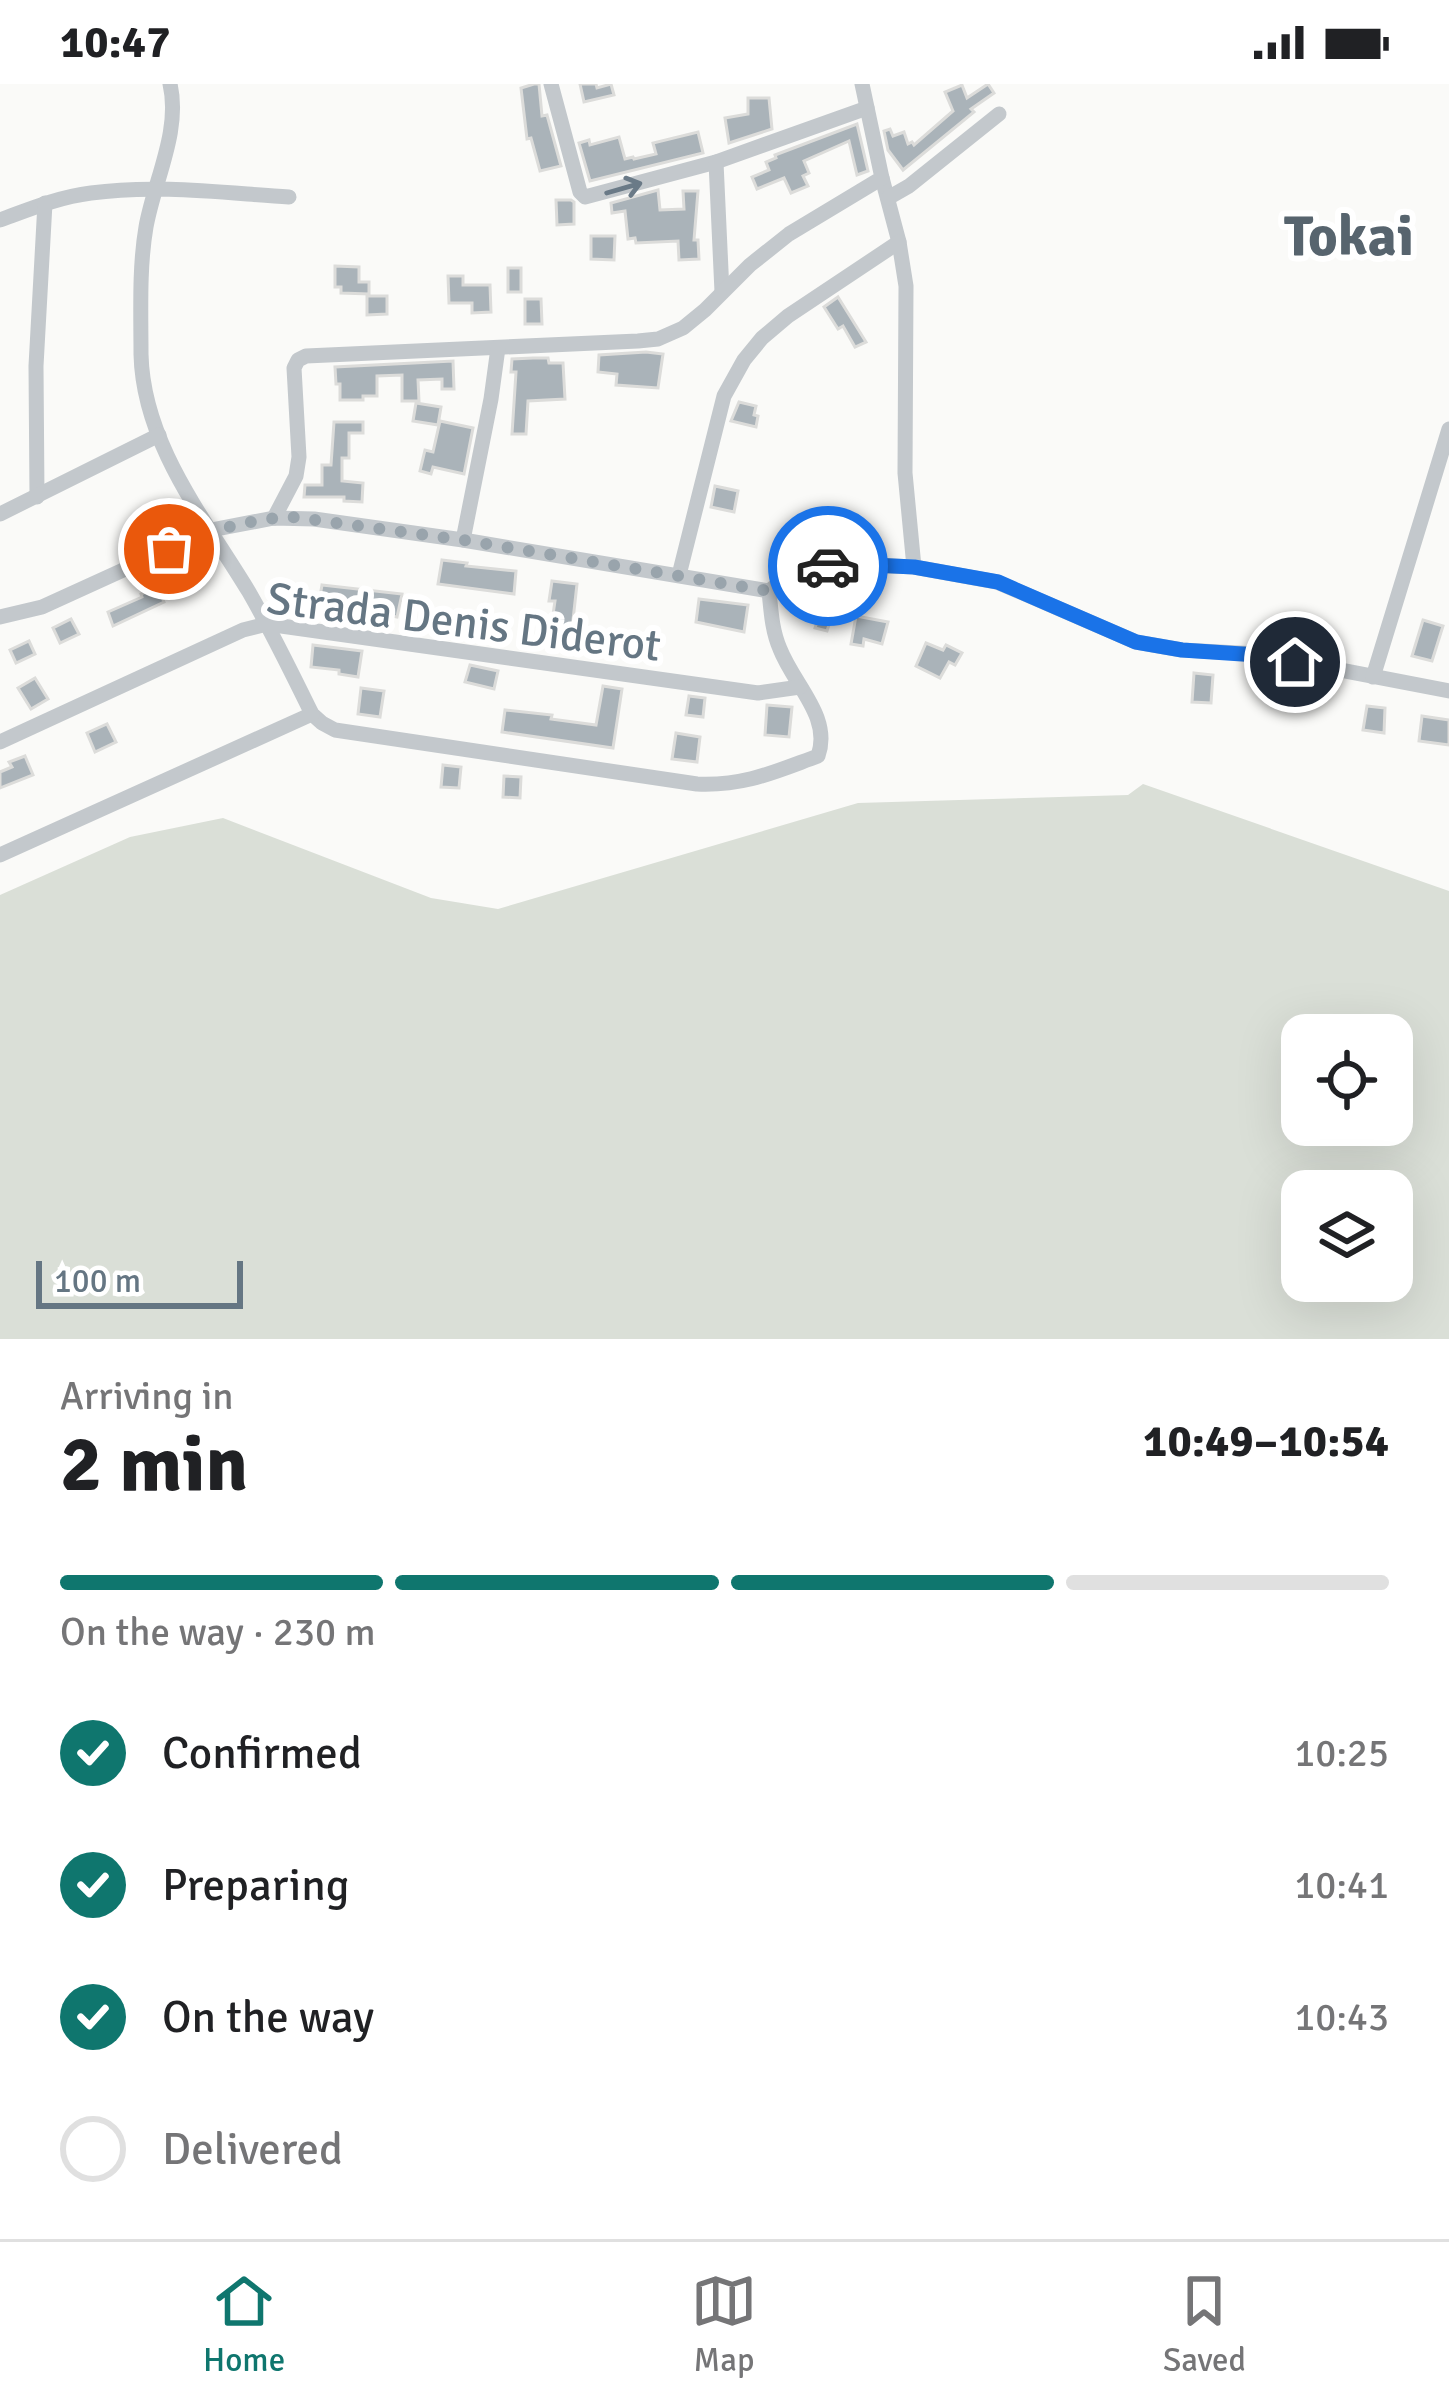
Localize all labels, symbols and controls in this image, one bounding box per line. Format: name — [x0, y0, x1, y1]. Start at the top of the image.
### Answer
text: 10:47 — [60, 15, 170, 70]
one-way arrow — [605, 175, 643, 197]
district label: Tokai — [1284, 201, 1414, 272]
pin — [118, 498, 220, 600]
courier — [768, 506, 888, 626]
icon: bag — [136, 516, 202, 582]
icon: car — [795, 533, 861, 599]
street label: Strada Denis Diderot — [264, 571, 664, 674]
pin — [1244, 611, 1346, 713]
icon: home — [1262, 629, 1328, 695]
map controls — [1281, 1014, 1413, 1302]
button: locate — [1281, 1014, 1413, 1146]
button: layers — [1281, 1170, 1413, 1302]
scale bar — [36, 1255, 243, 1308]
text: 100 m — [54, 1261, 141, 1302]
text: Arriving in — [60, 1372, 234, 1420]
text: 10:49–10:54 — [1143, 1414, 1389, 1469]
text: 2 min — [60, 1417, 248, 1513]
text: On the way · 230 m — [60, 1608, 376, 1656]
icon: check — [60, 1720, 126, 1786]
text: Confirmed — [162, 1726, 362, 1781]
text: 10:25 — [1294, 1729, 1389, 1777]
icon: check — [60, 1852, 126, 1918]
text: Preparing — [162, 1858, 350, 1913]
text: 10:41 — [1294, 1861, 1389, 1909]
icon: check — [60, 1984, 126, 2050]
text: On the way — [162, 1990, 374, 2045]
text: 10:43 — [1294, 1993, 1389, 2041]
text: Delivered — [162, 2122, 343, 2177]
tab: Home — [203, 2268, 285, 2381]
tab: Map — [691, 2268, 757, 2381]
tab: Saved — [1163, 2268, 1246, 2381]

